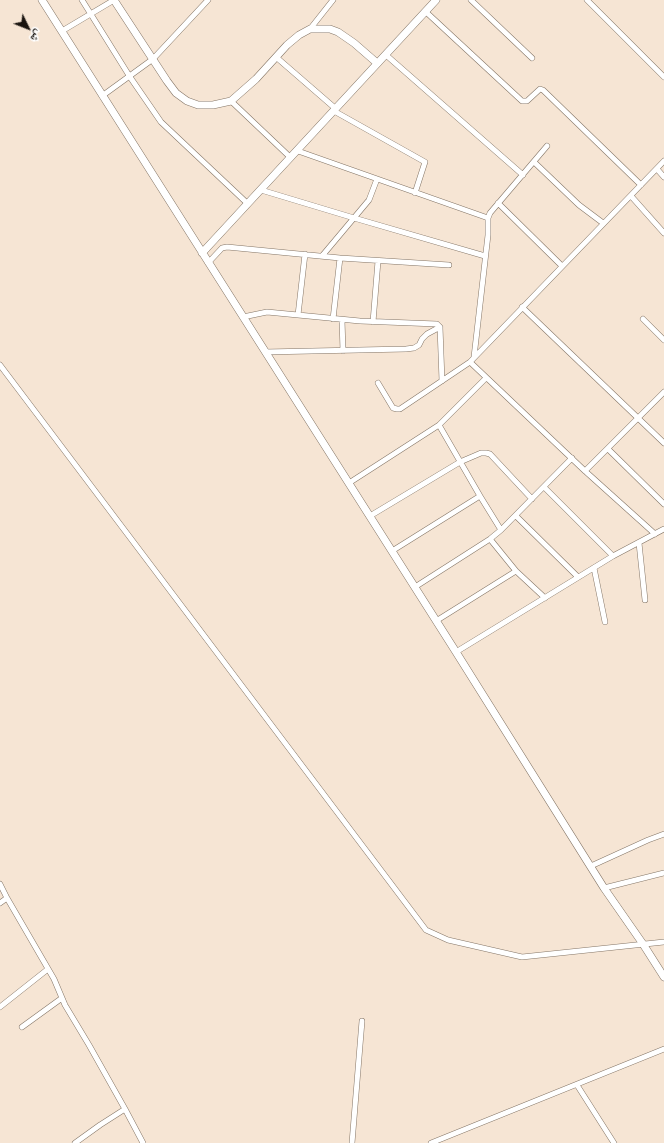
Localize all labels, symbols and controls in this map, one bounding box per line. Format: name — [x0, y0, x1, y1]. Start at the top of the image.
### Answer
north arrow — [8, 8, 48, 48]
text: ش — [28, 27, 47, 46]

